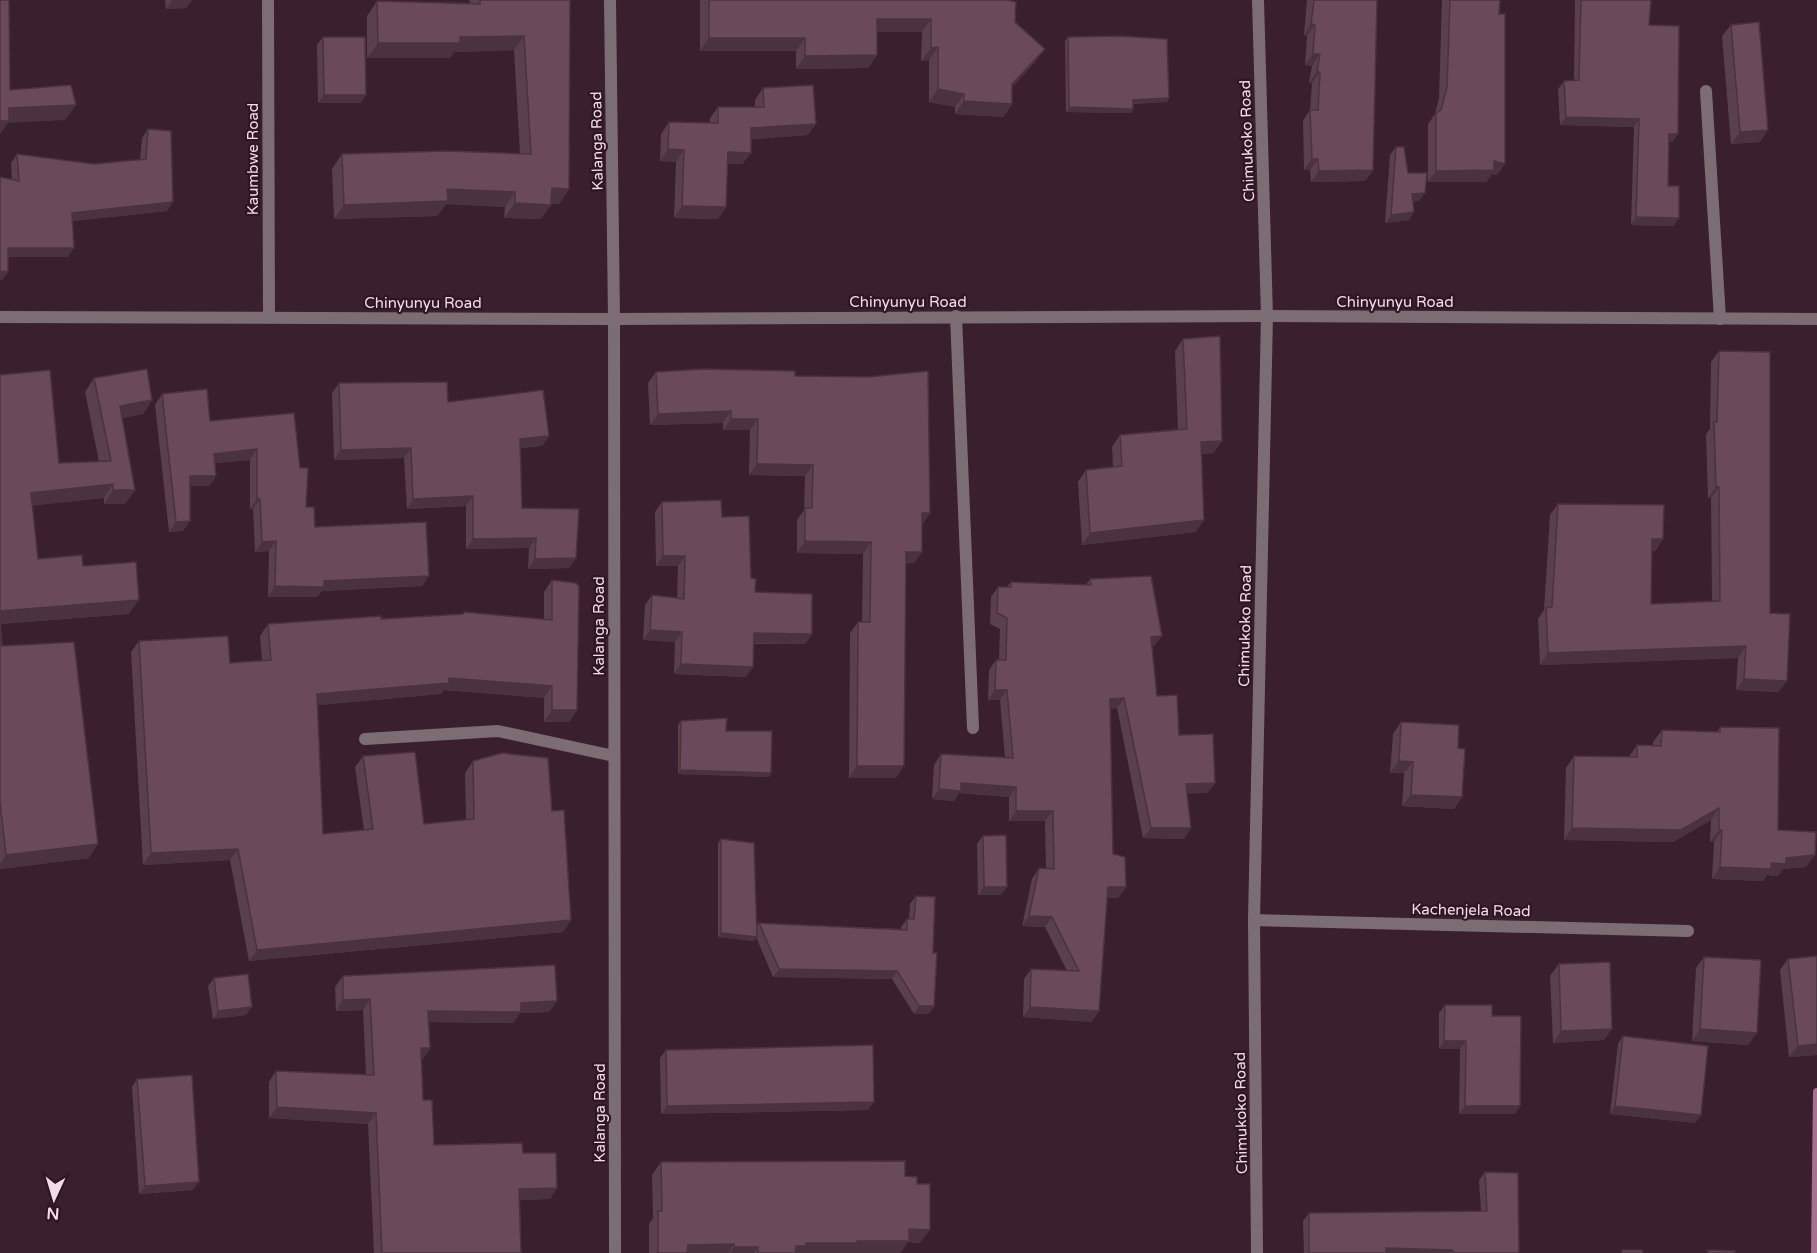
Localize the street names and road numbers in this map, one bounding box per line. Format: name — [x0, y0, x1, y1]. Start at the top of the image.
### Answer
street label: Chimukoko Road — [1236, 80, 1258, 202]
street label: Kalanga Road — [587, 91, 607, 191]
street label: Kaumbwe Road — [244, 103, 262, 215]
street label: Chinyunyu Road — [849, 293, 967, 311]
street label: Chinyunyu Road — [1336, 293, 1454, 311]
street label: Chinyunyu Road — [364, 294, 482, 312]
street label: Chimukoko Road — [1235, 565, 1255, 687]
street label: Kalanga Road — [590, 576, 608, 676]
street label: Kachenjela Road — [1411, 900, 1531, 920]
street label: Chimukoko Road — [1231, 1052, 1251, 1174]
street label: Kalanga Road — [591, 1063, 609, 1163]

